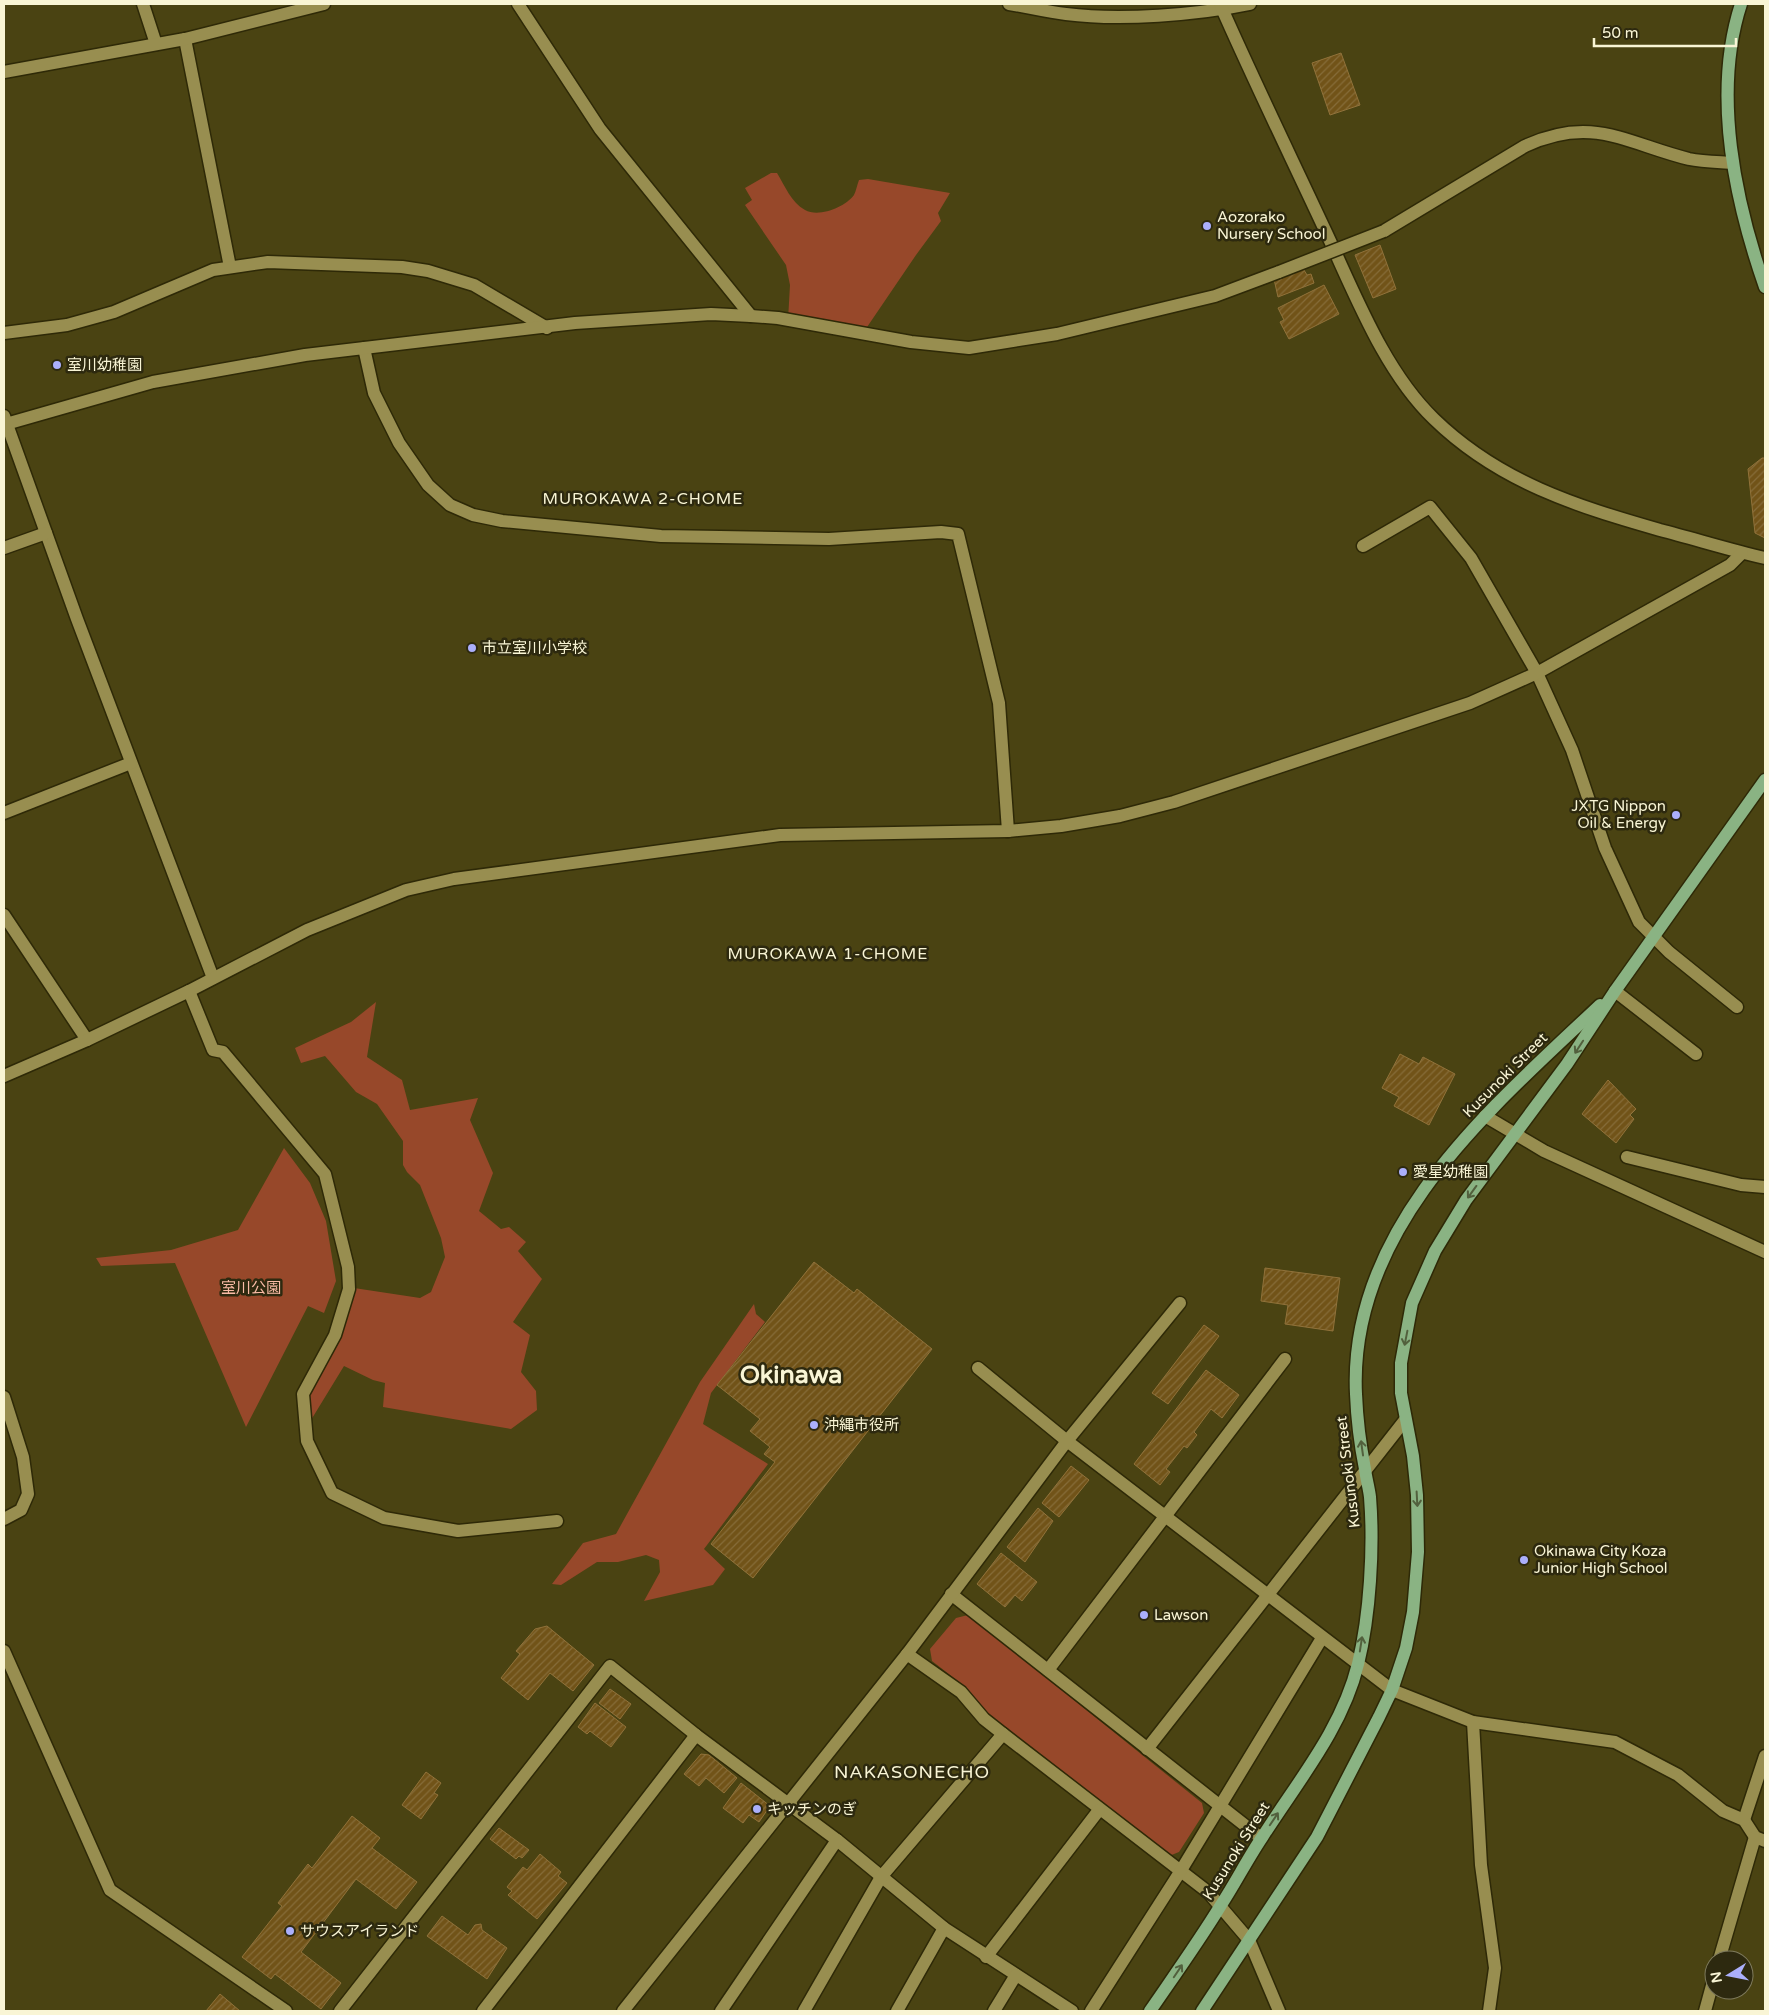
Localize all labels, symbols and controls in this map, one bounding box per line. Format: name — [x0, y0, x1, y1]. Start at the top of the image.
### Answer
scale bar — [1594, 15, 1736, 47]
text: 50 m — [1602, 24, 1639, 42]
place label: Aozorako Nursery School — [1217, 208, 1325, 243]
marker: Aozorako Nursery School — [1201, 220, 1213, 232]
place label: 室川幼稚園 — [67, 356, 142, 374]
marker: 室川幼稚園 — [51, 359, 63, 371]
district label: MUROKAWA 2-CHOME — [542, 489, 744, 509]
place label: 市立室川小学校 — [482, 639, 587, 657]
marker: 市立室川小学校 — [466, 642, 478, 654]
place label: JXTG Nippon Oil & Energy — [1572, 797, 1666, 832]
marker: JXTG Nippon Oil & Energy — [1670, 809, 1682, 821]
district label: MUROKAWA 1-CHOME — [727, 944, 929, 964]
street label: Kusunoki Street — [1459, 1029, 1551, 1121]
one-way arrow — [1573, 1039, 1583, 1053]
place label: 愛星幼稚園 — [1413, 1163, 1488, 1181]
marker: 愛星幼稚園 — [1397, 1166, 1409, 1178]
one-way arrow — [1467, 1185, 1477, 1199]
park label: 室川公園 — [221, 1279, 281, 1297]
one-way arrow — [1400, 1330, 1410, 1346]
district label: Okinawa — [740, 1360, 842, 1390]
street label: Kusunoki Street — [1332, 1415, 1364, 1529]
place label: 沖縄市役所 — [824, 1416, 899, 1434]
marker: 沖縄市役所 — [808, 1419, 820, 1431]
one-way arrow — [1356, 1440, 1366, 1456]
one-way arrow — [1412, 1491, 1421, 1507]
place label: Okinawa City Koza Junior High School — [1534, 1542, 1668, 1577]
marker: Okinawa City Koza Junior High School — [1518, 1554, 1530, 1566]
place label: Lawson — [1154, 1606, 1208, 1624]
marker: Lawson — [1138, 1609, 1150, 1621]
one-way arrow — [1357, 1636, 1367, 1652]
district label: NAKASONECHO — [834, 1761, 990, 1783]
street label: Kusunoki Street — [1199, 1798, 1274, 1903]
place label: キッチンのぎ — [767, 1800, 857, 1818]
marker: キッチンのぎ — [751, 1803, 763, 1815]
one-way arrow — [1269, 1812, 1279, 1826]
place label: サウスアイランド — [300, 1922, 419, 1940]
marker: サウスアイランド — [284, 1925, 296, 1937]
north arrow — [1704, 1950, 1754, 2000]
one-way arrow — [1173, 1964, 1183, 1978]
text: N — [1707, 1970, 1726, 1984]

